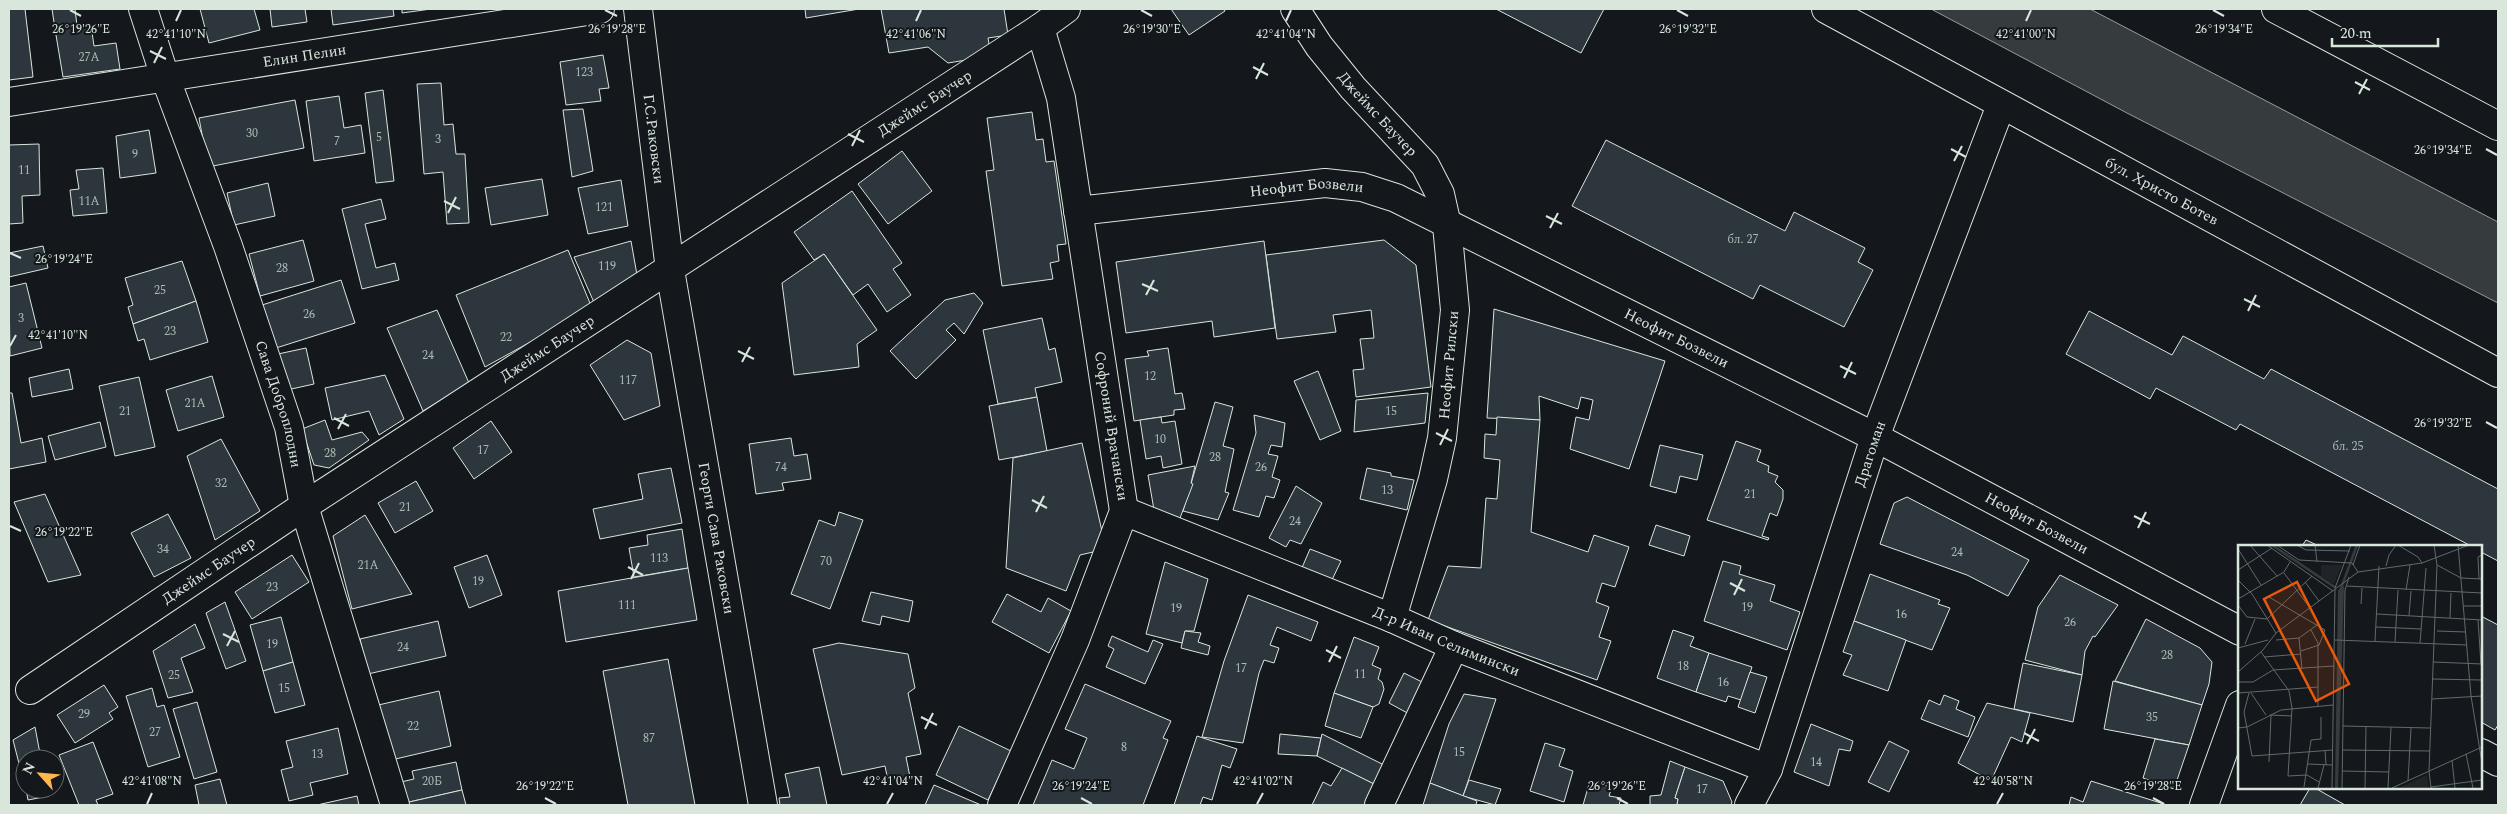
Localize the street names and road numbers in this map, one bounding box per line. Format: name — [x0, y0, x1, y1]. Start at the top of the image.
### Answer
street label: Елин Пелин — [261, 38, 348, 73]
street label: Джеймс Баучер — [873, 64, 976, 142]
street label: Джеймс Баучер — [1332, 66, 1423, 162]
street label: Г.С.Раковски — [637, 93, 671, 185]
street label: бул. Христо Ботев — [2101, 151, 2223, 231]
street label: Неофит Бозвели — [1248, 172, 1365, 203]
street label: Неофит Бозвели — [1620, 302, 1733, 374]
street label: Джеймс Баучер — [495, 309, 599, 387]
street label: Неофит Рилски — [1433, 310, 1465, 420]
street label: Сава Доброплодни — [249, 337, 308, 470]
street label: Софроний Врачански — [1088, 349, 1134, 503]
street label: Драгоман — [1848, 417, 1892, 490]
street label: Георги Сава Раковски — [692, 460, 741, 616]
street label: Неофит Бозвели — [1981, 486, 2093, 560]
street label: Джеймс Баучер — [157, 530, 260, 610]
street label: Д-р Иван Селимински — [1370, 600, 1523, 682]

